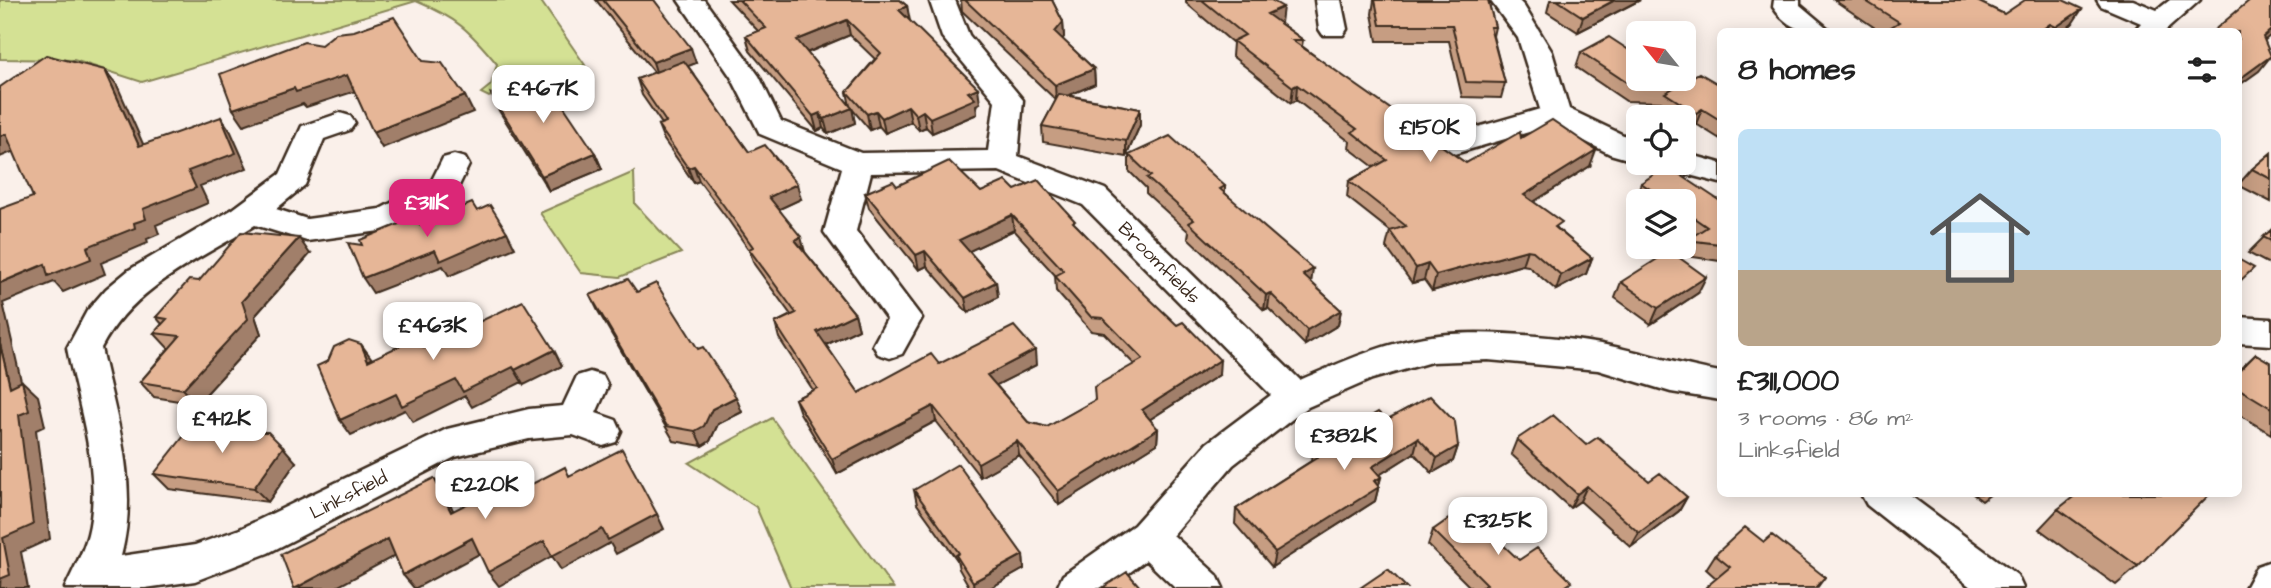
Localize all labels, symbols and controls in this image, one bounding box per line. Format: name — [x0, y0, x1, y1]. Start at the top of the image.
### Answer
north arrow — [1626, 21, 1696, 91]
map controls — [1626, 21, 1696, 259]
text: 8 homes — [1738, 49, 1856, 91]
icon: filters — [2183, 51, 2221, 89]
pin: £467K — [494, 66, 592, 125]
text: £467K — [508, 72, 578, 104]
pin: £150K — [1381, 104, 1479, 164]
button: locate — [1626, 105, 1696, 175]
text: £150K — [1400, 111, 1460, 143]
icon: home — [1917, 175, 2043, 301]
pin: £311K — [378, 180, 476, 239]
text: £311K — [405, 186, 449, 218]
button: layers — [1626, 189, 1696, 259]
street label: Broomfields — [1112, 216, 1206, 310]
pin: £463K — [384, 302, 482, 362]
text: £463K — [399, 309, 467, 341]
text: £311,000 — [1738, 360, 1839, 402]
pin: £412K — [173, 396, 271, 455]
text: £412K — [193, 402, 251, 434]
text: 3 rooms · 86 m² — [1738, 402, 1914, 434]
pin: £382K — [1295, 412, 1393, 472]
text: £382K — [1311, 419, 1377, 451]
text: Linksfield — [1738, 434, 1840, 466]
pin: £220K — [436, 462, 534, 521]
street label: Linksfield — [305, 464, 392, 526]
text: £220K — [451, 468, 519, 500]
pin: £325K — [1449, 498, 1547, 557]
text: £325K — [1464, 504, 1532, 536]

